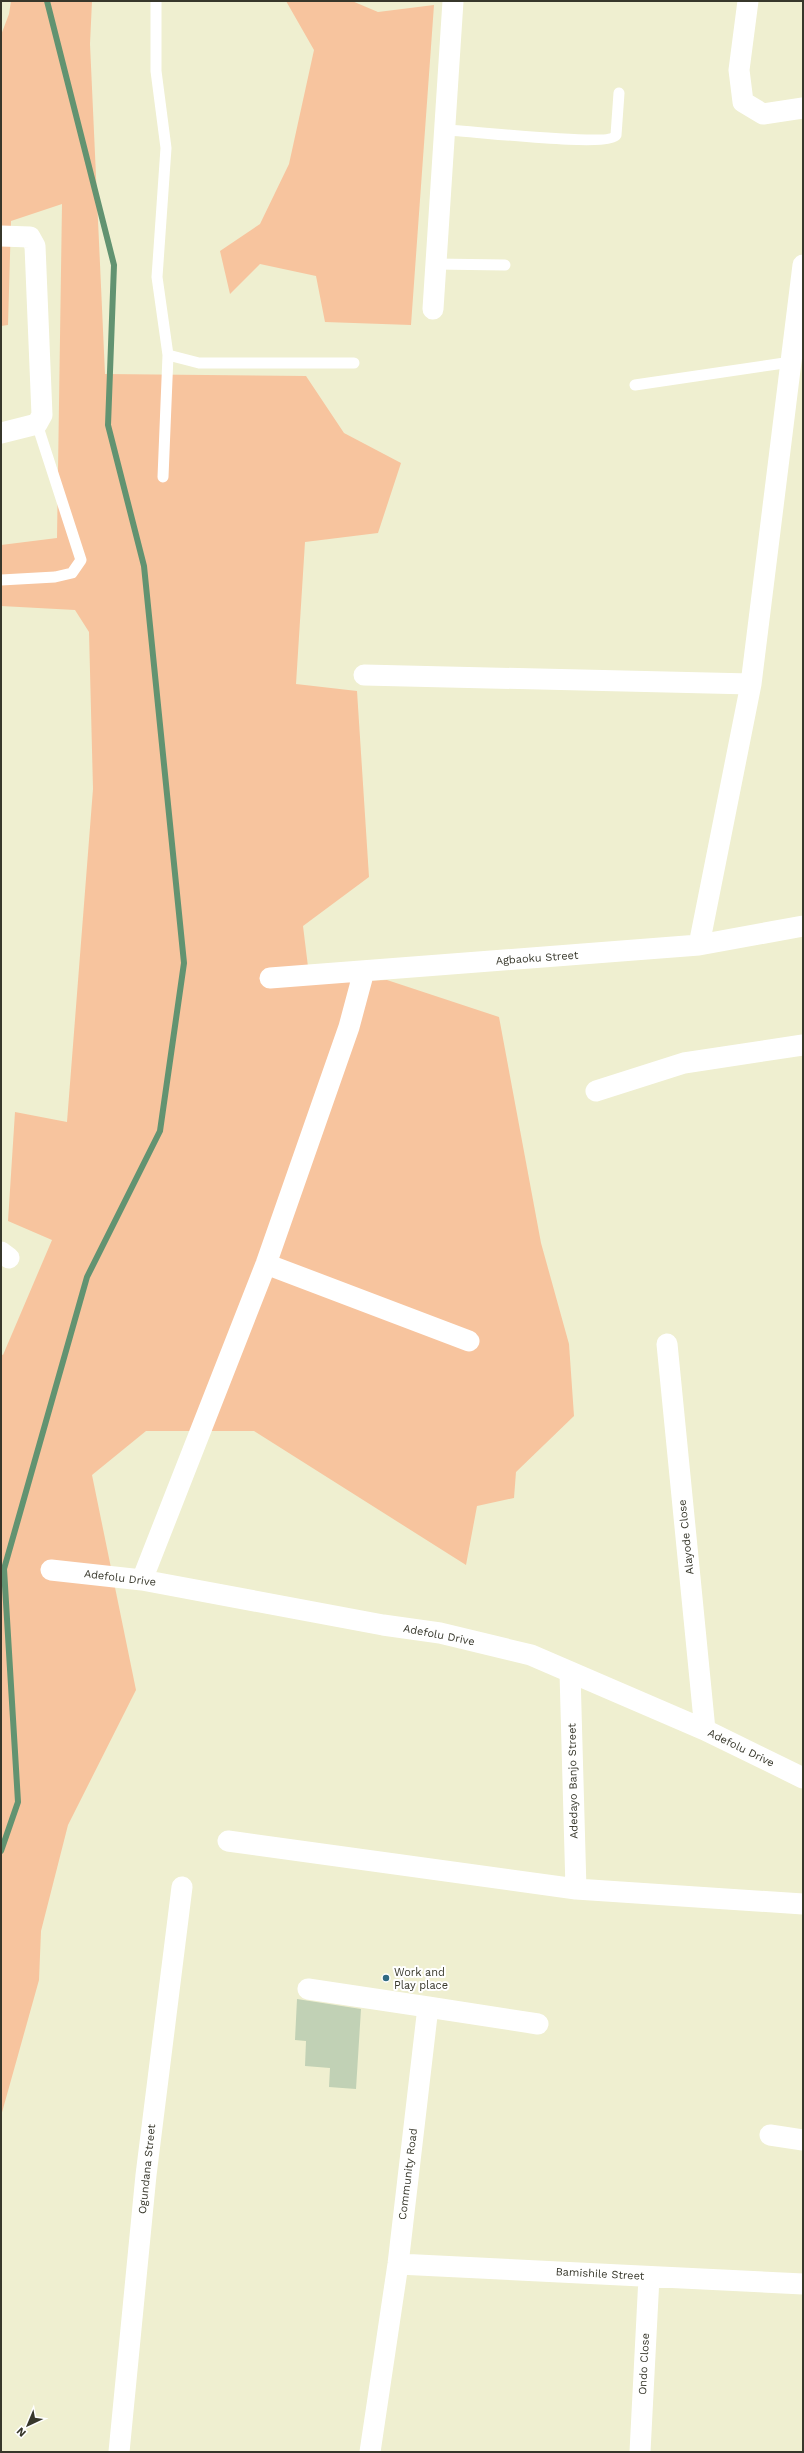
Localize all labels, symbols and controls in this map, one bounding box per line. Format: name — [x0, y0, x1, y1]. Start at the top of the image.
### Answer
street label: Agbaoku Street — [495, 949, 579, 967]
street label: Alayode Close — [676, 1499, 696, 1575]
street label: Adefolu Drive — [83, 1567, 157, 1589]
street label: Adefolu Drive — [402, 1622, 476, 1648]
street label: Adedayo Banjo Street — [565, 1723, 581, 1839]
street label: Adefolu Drive — [706, 1726, 776, 1770]
place label: Work and Play place — [394, 1966, 448, 1992]
marker: Work and Play place — [381, 1973, 391, 1983]
street label: Ogundana Street — [136, 2123, 158, 2215]
street label: Community Road — [396, 2127, 420, 2221]
street label: Bamishile Street — [555, 2265, 645, 2283]
street label: Ondo Close — [636, 2333, 652, 2395]
north arrow — [8, 2405, 48, 2445]
text: N — [14, 2424, 29, 2439]

